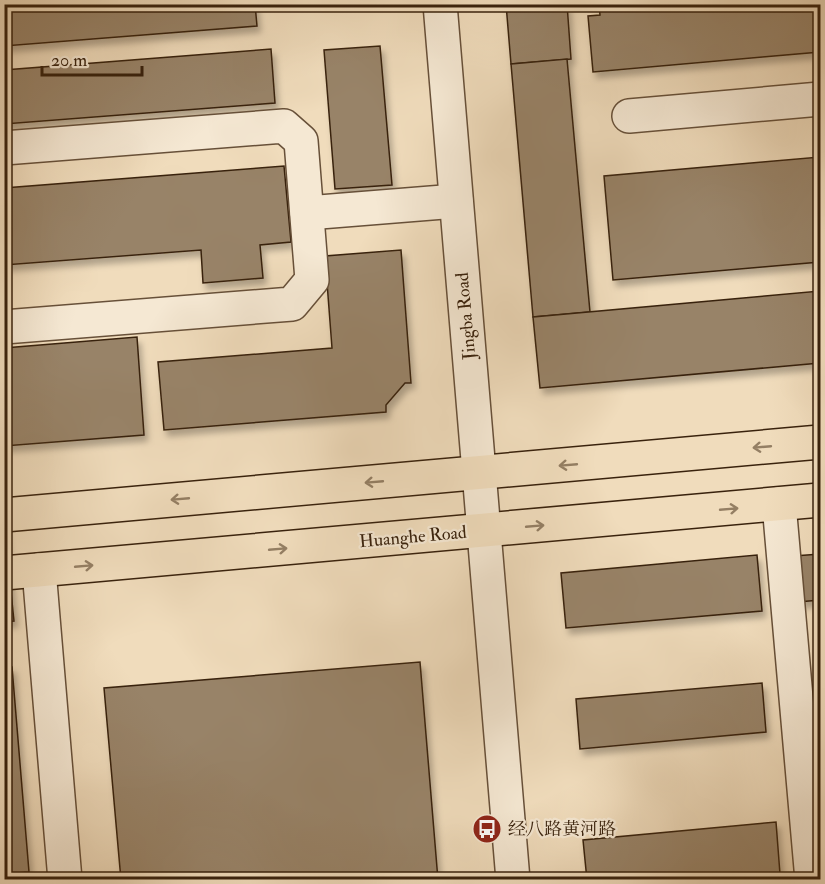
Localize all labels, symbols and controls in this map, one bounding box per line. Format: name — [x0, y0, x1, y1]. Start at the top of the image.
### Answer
scale bar — [42, 39, 142, 77]
text: 20 m — [51, 49, 87, 72]
street label: Jingba Road — [451, 271, 481, 362]
one-way arrow — [753, 442, 773, 453]
one-way arrow — [559, 460, 578, 471]
one-way arrow — [364, 477, 384, 488]
one-way arrow — [170, 494, 190, 505]
one-way arrow — [719, 503, 739, 514]
one-way arrow — [524, 520, 544, 531]
street label: Huanghe Road — [358, 521, 468, 553]
one-way arrow — [267, 543, 287, 554]
one-way arrow — [73, 560, 93, 571]
bus stop icon: 经八路黄河路 — [471, 813, 503, 845]
place label: 经八路黄河路 — [508, 818, 616, 841]

